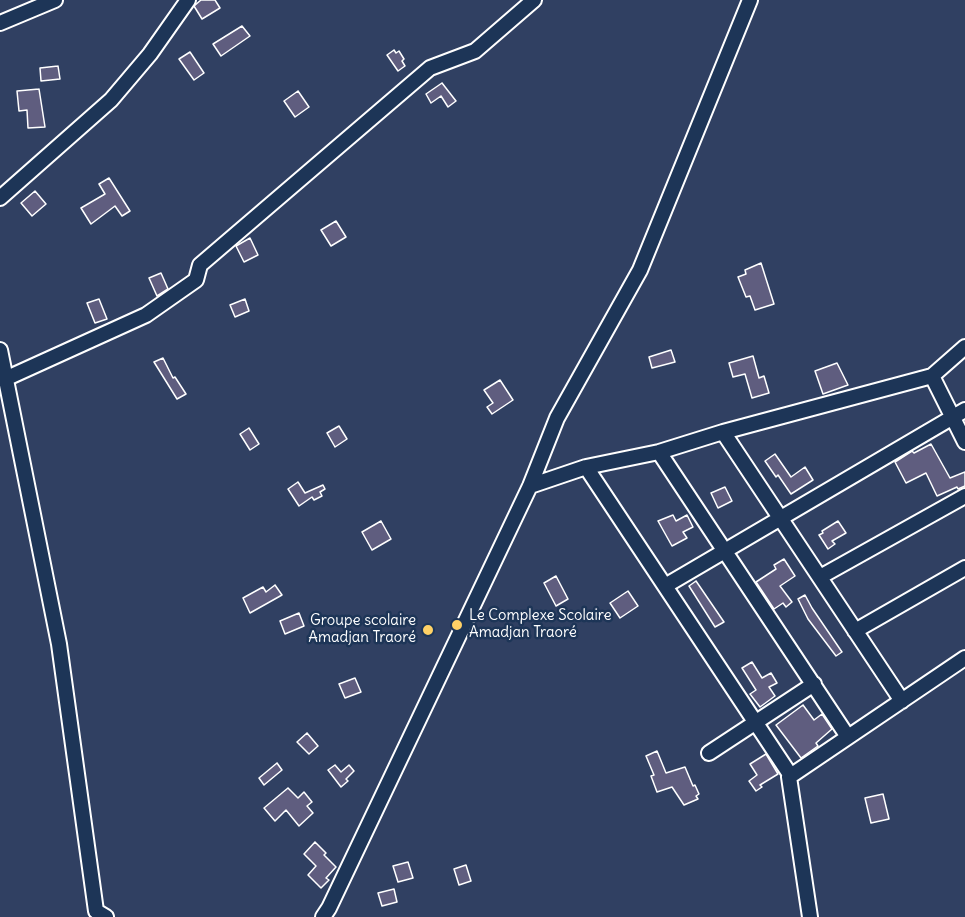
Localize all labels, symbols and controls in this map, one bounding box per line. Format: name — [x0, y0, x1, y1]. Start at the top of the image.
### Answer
place label: Le Complexe Scolaire Amadjan Traoré — [469, 607, 612, 642]
place label: Groupe scolaire Amadjan Traoré — [308, 612, 416, 647]
marker: Le Complexe Scolaire Amadjan Traoré — [450, 618, 464, 632]
marker: Groupe scolaire Amadjan Traoré — [421, 623, 435, 637]

